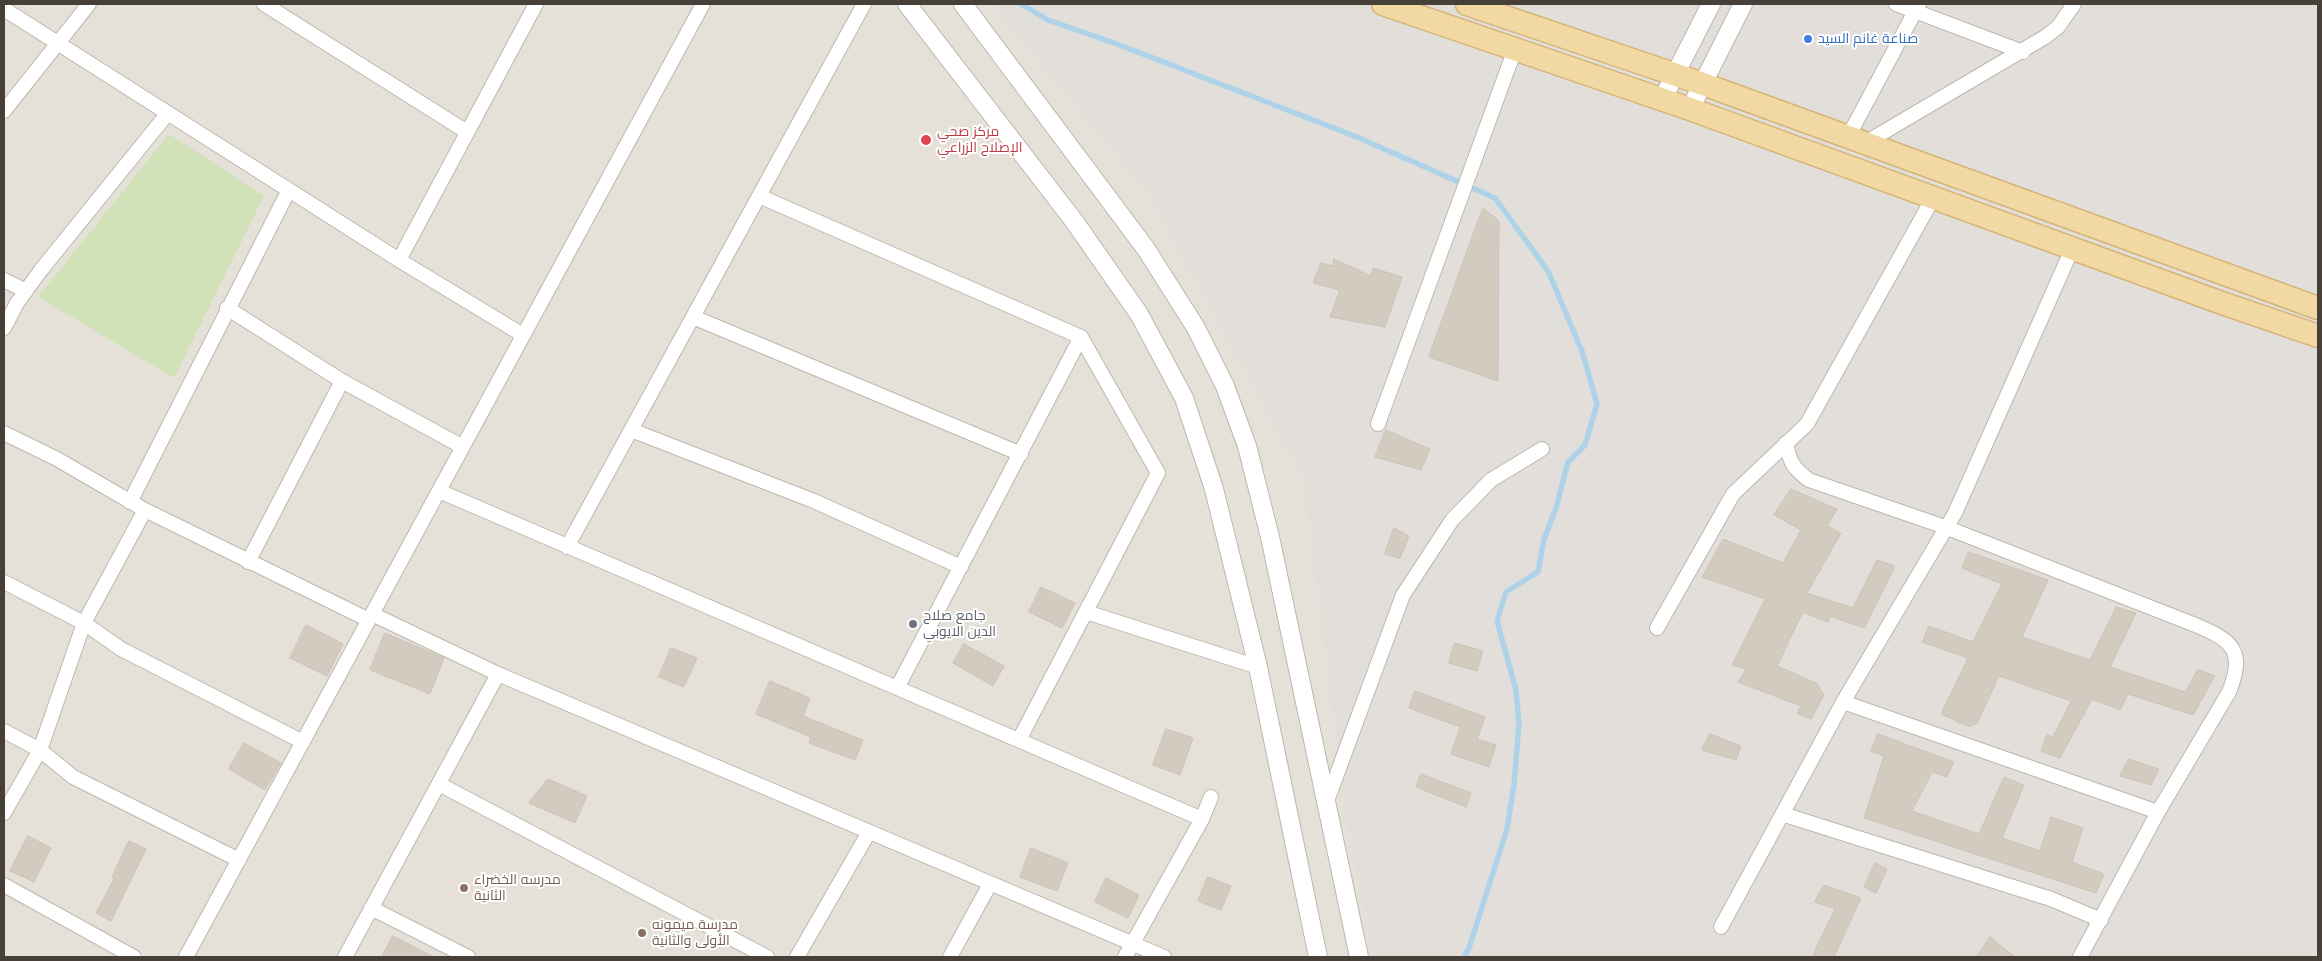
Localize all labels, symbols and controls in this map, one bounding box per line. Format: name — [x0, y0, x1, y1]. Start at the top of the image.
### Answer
place label: صناعة غانم السيد — [1818, 31, 1918, 47]
marker: صناعة غانم السيد — [1802, 33, 1814, 45]
place label: مركز صحي الإصلاح الزراعي — [937, 124, 1022, 156]
marker: مركز صحي الإصلاح الزراعي — [919, 133, 933, 147]
place label: جامع صلاح الدين الايوبي — [923, 608, 996, 640]
marker: جامع صلاح الدين الايوبي — [907, 618, 919, 630]
place label: مدرسه الخضراء الثانية — [474, 872, 561, 904]
marker: مدرسه الخضراء الثانية — [458, 882, 470, 894]
place label: مدرسة ميمونه الأولى والثانية — [652, 917, 738, 950]
marker: مدرسة ميمونه الأولى والثانية — [636, 927, 648, 939]

